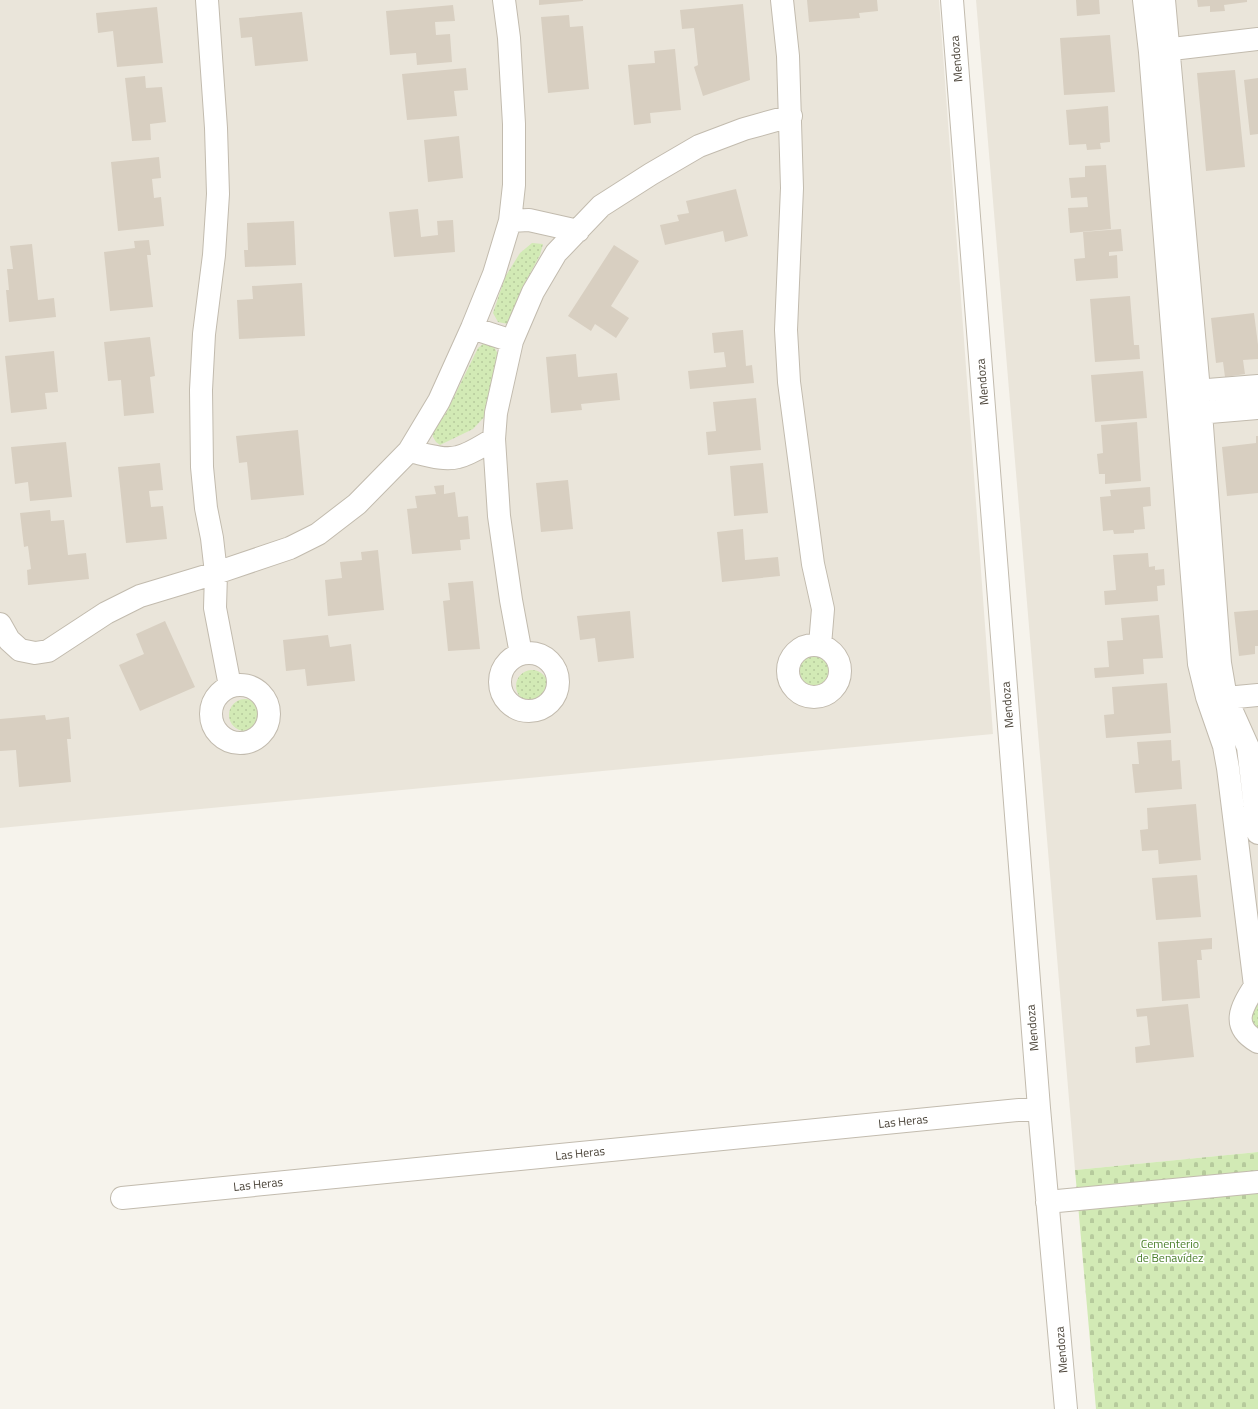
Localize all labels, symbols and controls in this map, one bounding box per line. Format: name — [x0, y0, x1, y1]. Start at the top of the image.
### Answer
street label: Mendoza — [945, 35, 967, 83]
street label: Mendoza — [971, 358, 993, 406]
street label: Mendoza — [996, 681, 1018, 729]
street label: Mendoza — [1021, 1004, 1043, 1052]
street label: Las Heras — [877, 1109, 929, 1133]
street label: Las Heras — [554, 1141, 606, 1165]
street label: Las Heras — [232, 1172, 284, 1196]
park label: Cementerio de Benavídez — [1136, 1234, 1204, 1267]
street label: Mendoza — [1050, 1326, 1072, 1374]

